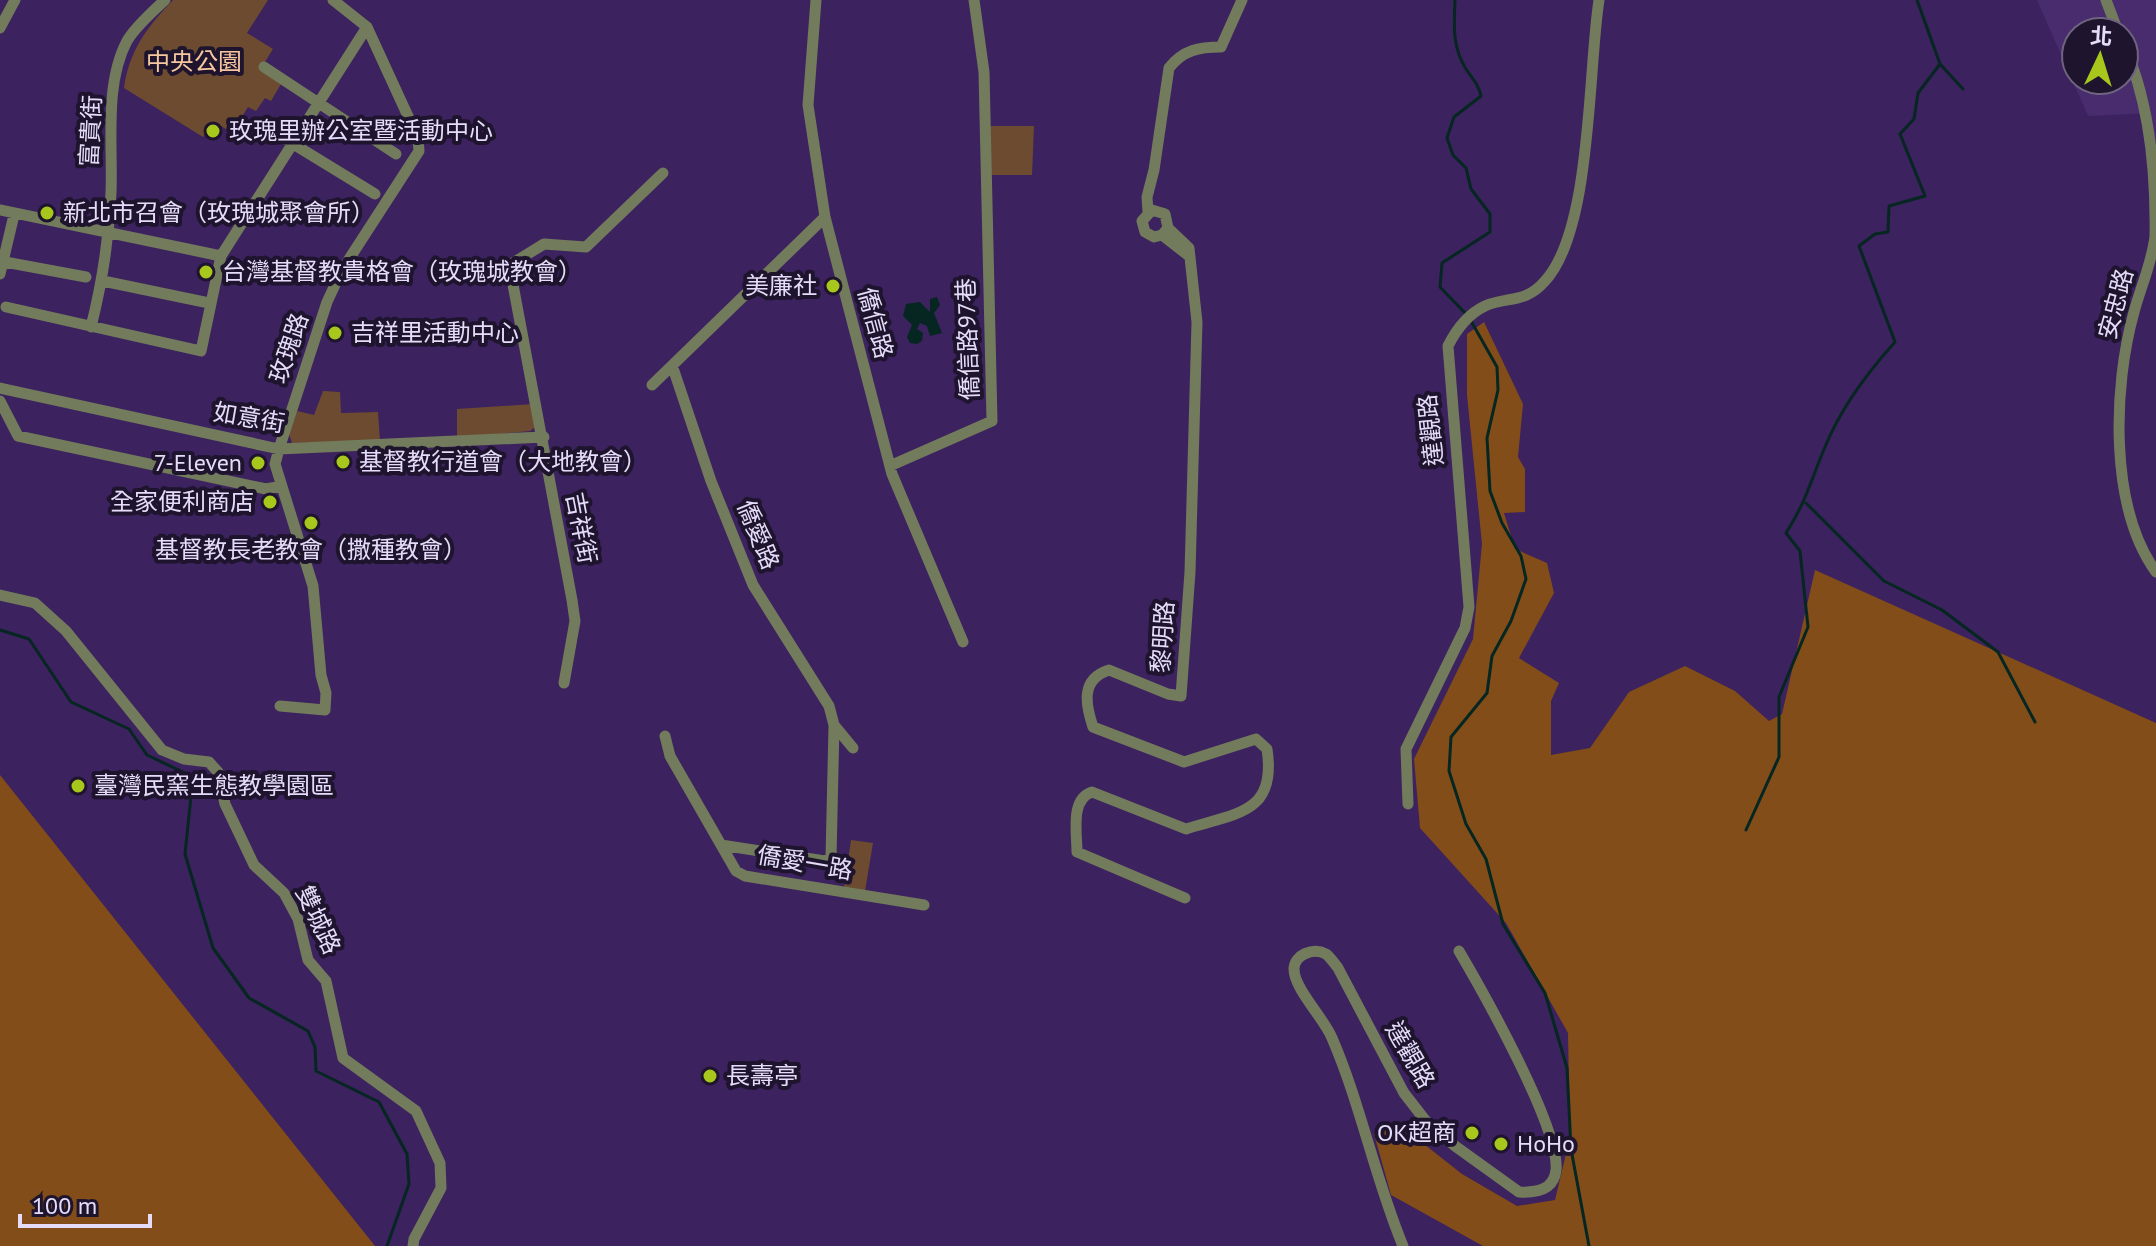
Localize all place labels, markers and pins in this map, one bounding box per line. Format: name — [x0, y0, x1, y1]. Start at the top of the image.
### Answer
place label: 玫瑰里辦公室暨活動中心 — [229, 115, 493, 146]
marker: 玫瑰里辦公室暨活動中心 — [204, 122, 222, 140]
place label: 新北市召會（玫瑰城聚會所） — [63, 197, 375, 228]
marker: 新北市召會（玫瑰城聚會所） — [38, 204, 56, 222]
place label: 台灣基督教貴格會（玫瑰城教會） — [222, 256, 582, 287]
marker: 台灣基督教貴格會（玫瑰城教會） — [197, 263, 215, 281]
place label: 美廉社 — [745, 270, 817, 301]
marker: 美廉社 — [824, 277, 842, 295]
place label: 吉祥里活動中心 — [351, 317, 519, 348]
marker: 吉祥里活動中心 — [326, 324, 344, 342]
place label: 基督教行道會（大地教會） — [359, 446, 647, 477]
place label: 7-Eleven — [154, 447, 242, 478]
marker: 基督教行道會（大地教會） — [334, 453, 352, 471]
marker: 7-Eleven — [249, 454, 267, 472]
place label: 全家便利商店 — [110, 486, 254, 517]
marker: 全家便利商店 — [261, 493, 279, 511]
marker: 基督教長老教會（撒種教會） — [302, 514, 320, 532]
place label: 基督教長老教會（撒種教會） — [155, 534, 467, 565]
place label: 臺灣民窯生態教學園區 — [94, 770, 334, 801]
marker: 臺灣民窯生態教學園區 — [69, 777, 87, 795]
place label: 長壽亭 — [726, 1060, 798, 1091]
marker: 長壽亭 — [701, 1067, 719, 1085]
place label: OK超商 — [1377, 1117, 1456, 1148]
marker: OK超商 — [1463, 1124, 1481, 1142]
place label: HoHo — [1517, 1128, 1575, 1159]
marker: HoHo — [1492, 1135, 1510, 1153]

